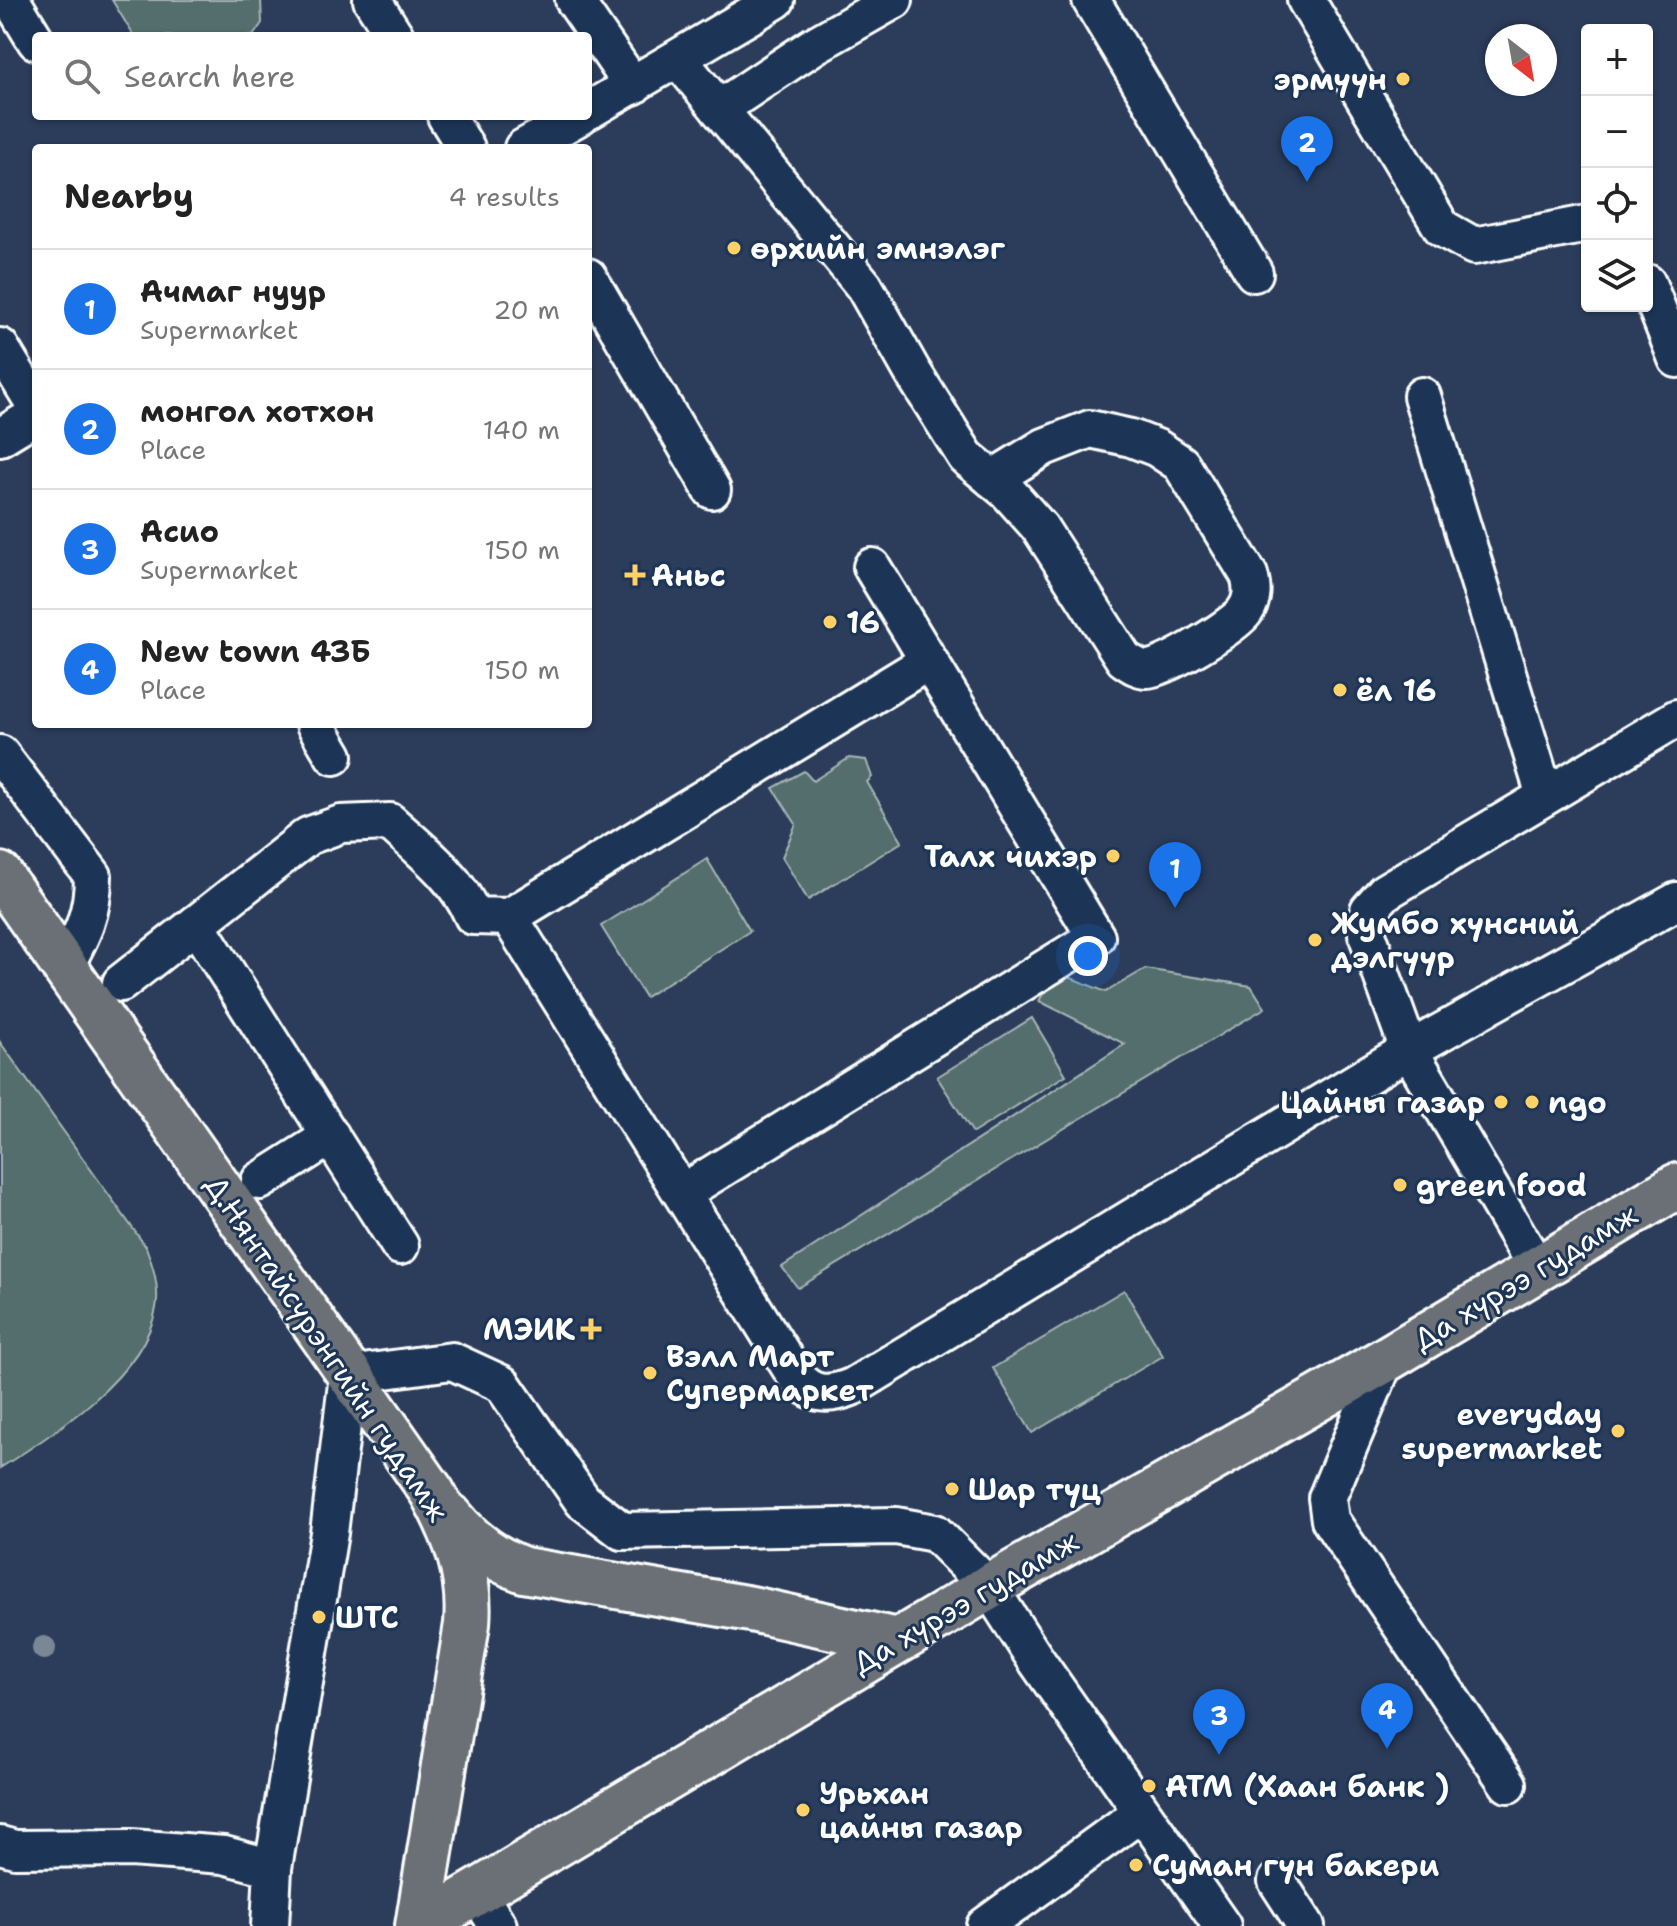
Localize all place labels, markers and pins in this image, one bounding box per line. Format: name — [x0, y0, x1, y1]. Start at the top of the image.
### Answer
place label: эрмүүн — [1273, 59, 1387, 100]
marker: эрмүүн — [1394, 70, 1412, 88]
pin: 2 — [1281, 116, 1333, 182]
place label: өрхийн эмнэлэг — [750, 228, 1006, 269]
marker: өрхийн эмнэлэг — [725, 239, 743, 257]
place label: Аньс — [651, 555, 726, 596]
marker: Аньс — [626, 566, 644, 584]
place label: 16 — [846, 602, 880, 643]
marker: 16 — [821, 613, 839, 631]
place label: ёл 16 — [1356, 670, 1436, 711]
marker: ёл 16 — [1331, 681, 1349, 699]
place label: Талх чихэр — [924, 836, 1097, 877]
pin: 1 — [1149, 842, 1201, 908]
marker: Талх чихэр — [1104, 847, 1122, 865]
place label: Жумбо хүнсний дэлгүүр — [1331, 903, 1579, 978]
marker: Жумбо хүнсний дэлгүүр — [1306, 931, 1324, 949]
place label: Цайны газар — [1280, 1082, 1485, 1123]
place label: ngo — [1548, 1082, 1607, 1123]
marker: Цайны газар — [1492, 1093, 1510, 1111]
marker: ngo — [1523, 1093, 1541, 1111]
place label: green food — [1416, 1165, 1587, 1206]
marker: green food — [1391, 1176, 1409, 1194]
place label: МЭИК — [483, 1309, 576, 1350]
marker: МЭИК — [582, 1320, 600, 1338]
place label: Вэлл Март Супермаркет — [666, 1336, 873, 1411]
marker: Вэлл Март Супермаркет — [641, 1364, 659, 1382]
place label: everyday supermarket — [1402, 1394, 1602, 1469]
marker: everyday supermarket — [1609, 1422, 1627, 1440]
place label: Шар түц — [968, 1469, 1102, 1510]
marker: Шар түц — [943, 1480, 961, 1498]
place label: ШТС — [335, 1597, 399, 1638]
marker: ШТС — [310, 1608, 328, 1626]
pin: 4 — [1361, 1683, 1413, 1749]
pin: 3 — [1193, 1689, 1245, 1755]
place label: АТМ (Хаан банк ) — [1165, 1766, 1449, 1807]
place label: Урьхан цайны газар — [819, 1773, 1023, 1848]
marker: АТМ (Хаан банк ) — [1140, 1777, 1158, 1795]
marker: Урьхан цайны газар — [794, 1801, 812, 1819]
place label: Суман гүн бакери — [1152, 1845, 1439, 1886]
marker: Суман гүн бакери — [1127, 1856, 1145, 1874]

